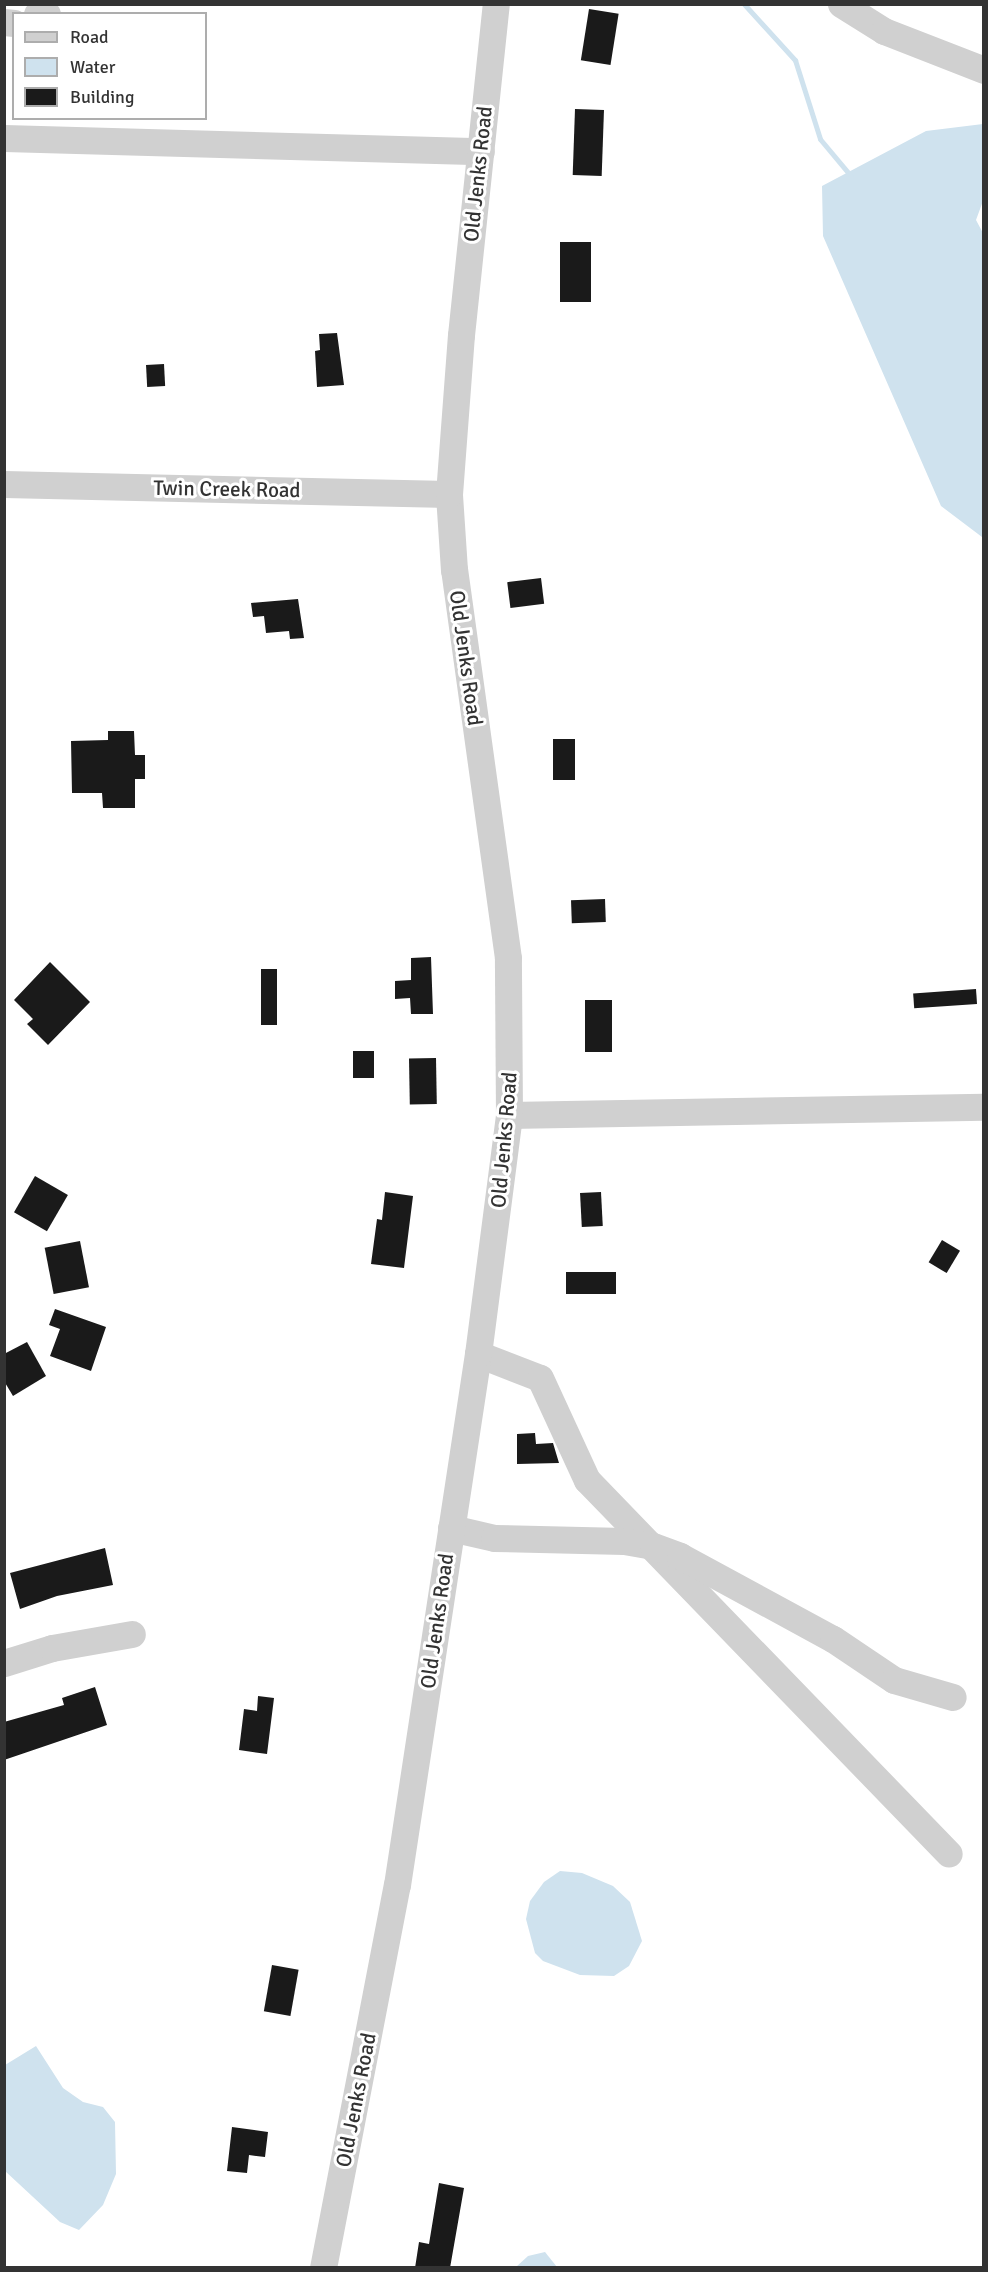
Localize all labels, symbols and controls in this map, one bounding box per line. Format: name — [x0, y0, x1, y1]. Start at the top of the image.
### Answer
legend — [12, 12, 207, 120]
text: Road — [70, 26, 109, 48]
text: Water — [70, 56, 115, 78]
text: Building — [70, 86, 134, 108]
street label: Old Jenks Road — [458, 105, 498, 243]
street label: Twin Creek Road — [153, 475, 301, 503]
street label: Old Jenks Road — [444, 589, 488, 727]
street label: Old Jenks Road — [486, 1071, 522, 1209]
street label: Old Jenks Road — [415, 1552, 459, 1690]
street label: Old Jenks Road — [331, 2031, 381, 2169]

